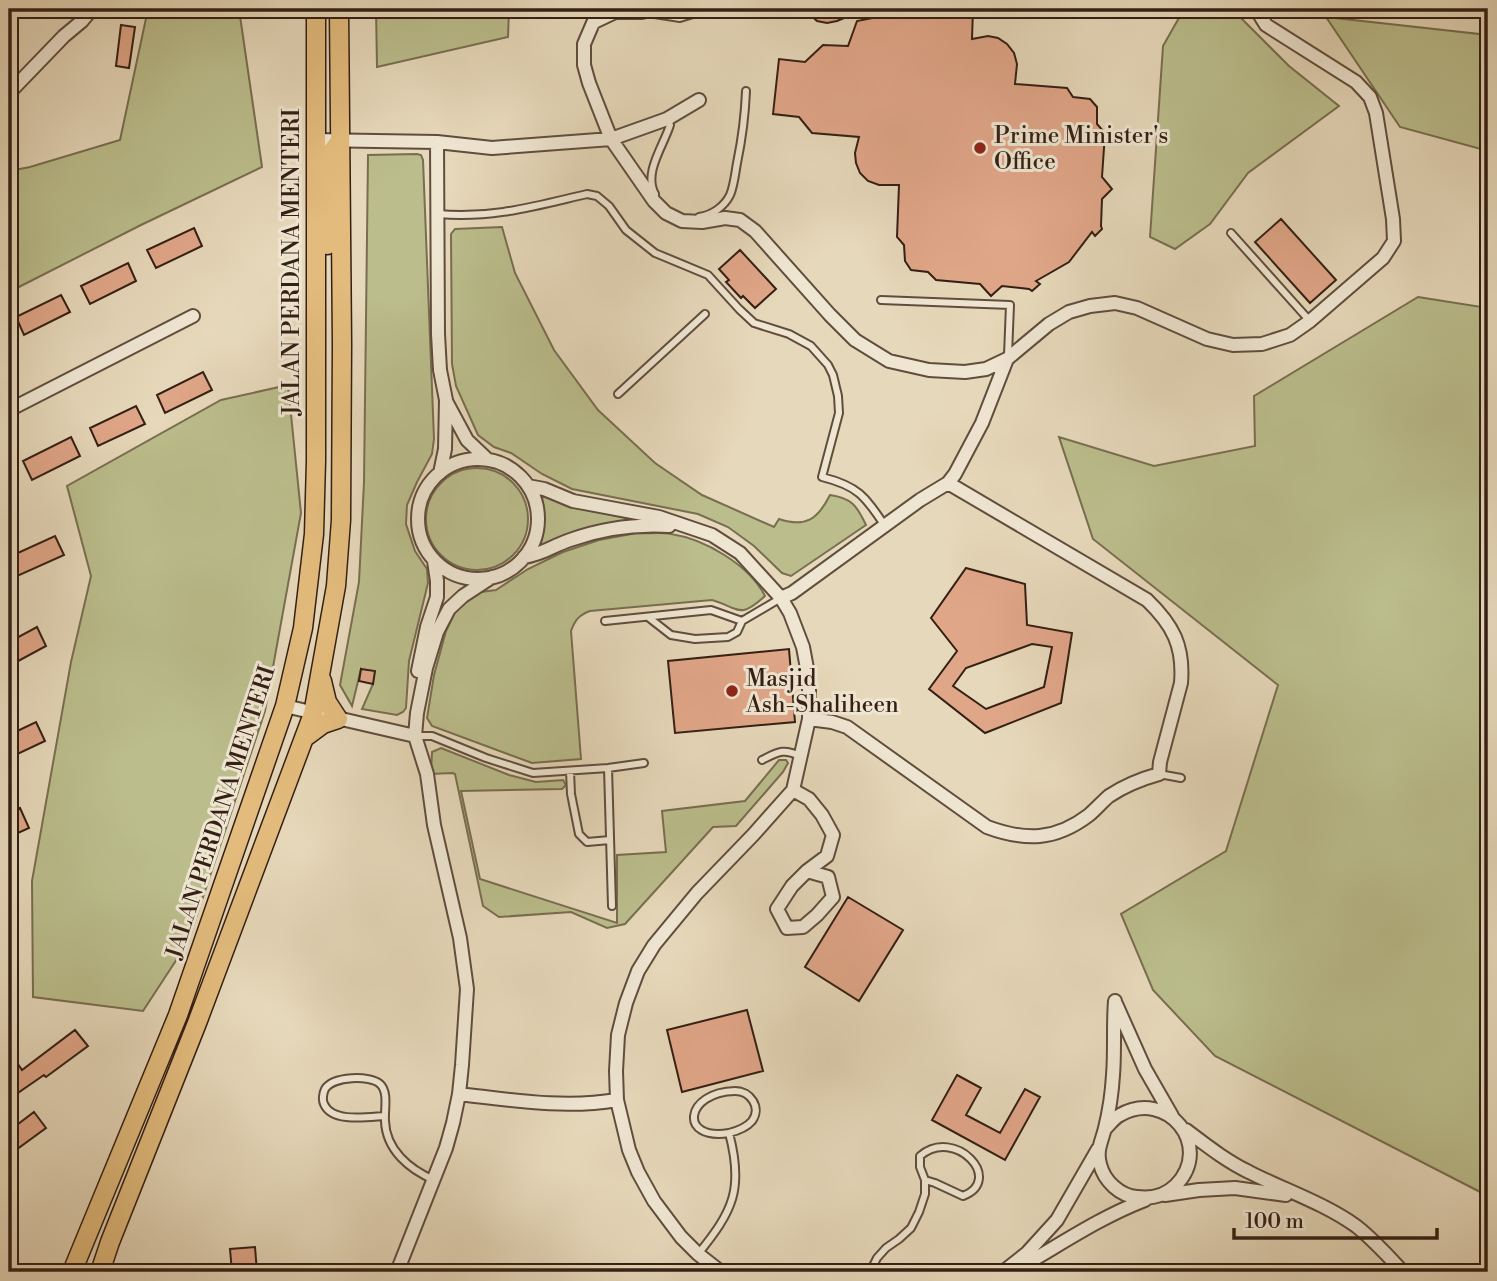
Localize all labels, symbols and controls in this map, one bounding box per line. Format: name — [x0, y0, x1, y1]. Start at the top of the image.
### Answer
street label: JALAN PERDANA MENTERI — [278, 108, 306, 416]
place label: Prime Minister's Office — [994, 122, 1168, 176]
marker: Prime Minister's Office — [972, 140, 988, 156]
street label: JALAN PERDANA MENTERI — [160, 662, 282, 963]
place label: Masjid Ash-Shaliheen — [745, 665, 899, 719]
marker: Masjid Ash-Shaliheen — [724, 683, 740, 699]
scale bar — [1234, 1197, 1438, 1241]
text: 100 m — [1245, 1209, 1304, 1235]

